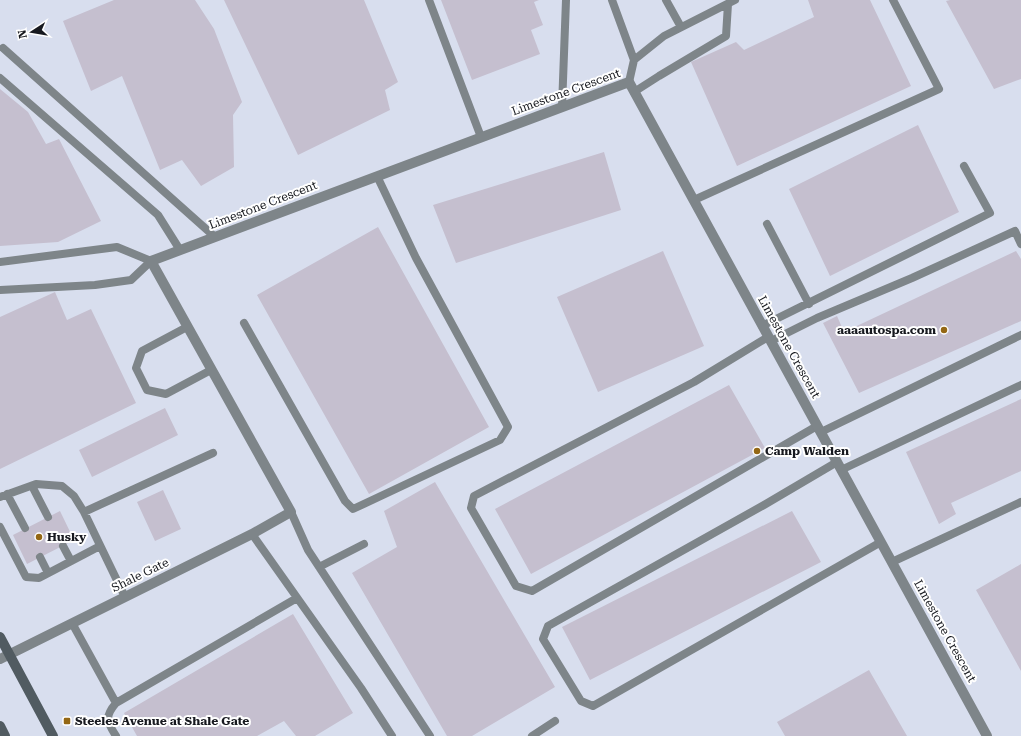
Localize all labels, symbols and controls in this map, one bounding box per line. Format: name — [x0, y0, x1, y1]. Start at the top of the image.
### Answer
north arrow — [12, 12, 52, 52]
text: N — [15, 28, 30, 39]
street label: Limestone Crescent — [510, 66, 623, 118]
street label: Limestone Crescent — [207, 178, 320, 232]
street label: Limestone Crescent — [755, 293, 823, 401]
place label: aaaautospa.com — [837, 323, 936, 337]
marker: aaaautospa.com — [939, 325, 949, 335]
place label: Camp Walden — [765, 444, 849, 458]
marker: Camp Walden — [752, 446, 762, 456]
place label: Husky — [47, 530, 87, 544]
marker: Husky — [34, 532, 44, 542]
street label: Shale Gate — [109, 555, 171, 595]
street label: Limestone Crescent — [911, 577, 979, 685]
place label: Steeles Avenue at Shale Gate — [75, 714, 249, 728]
marker: Steeles Avenue at Shale Gate — [62, 716, 72, 726]

